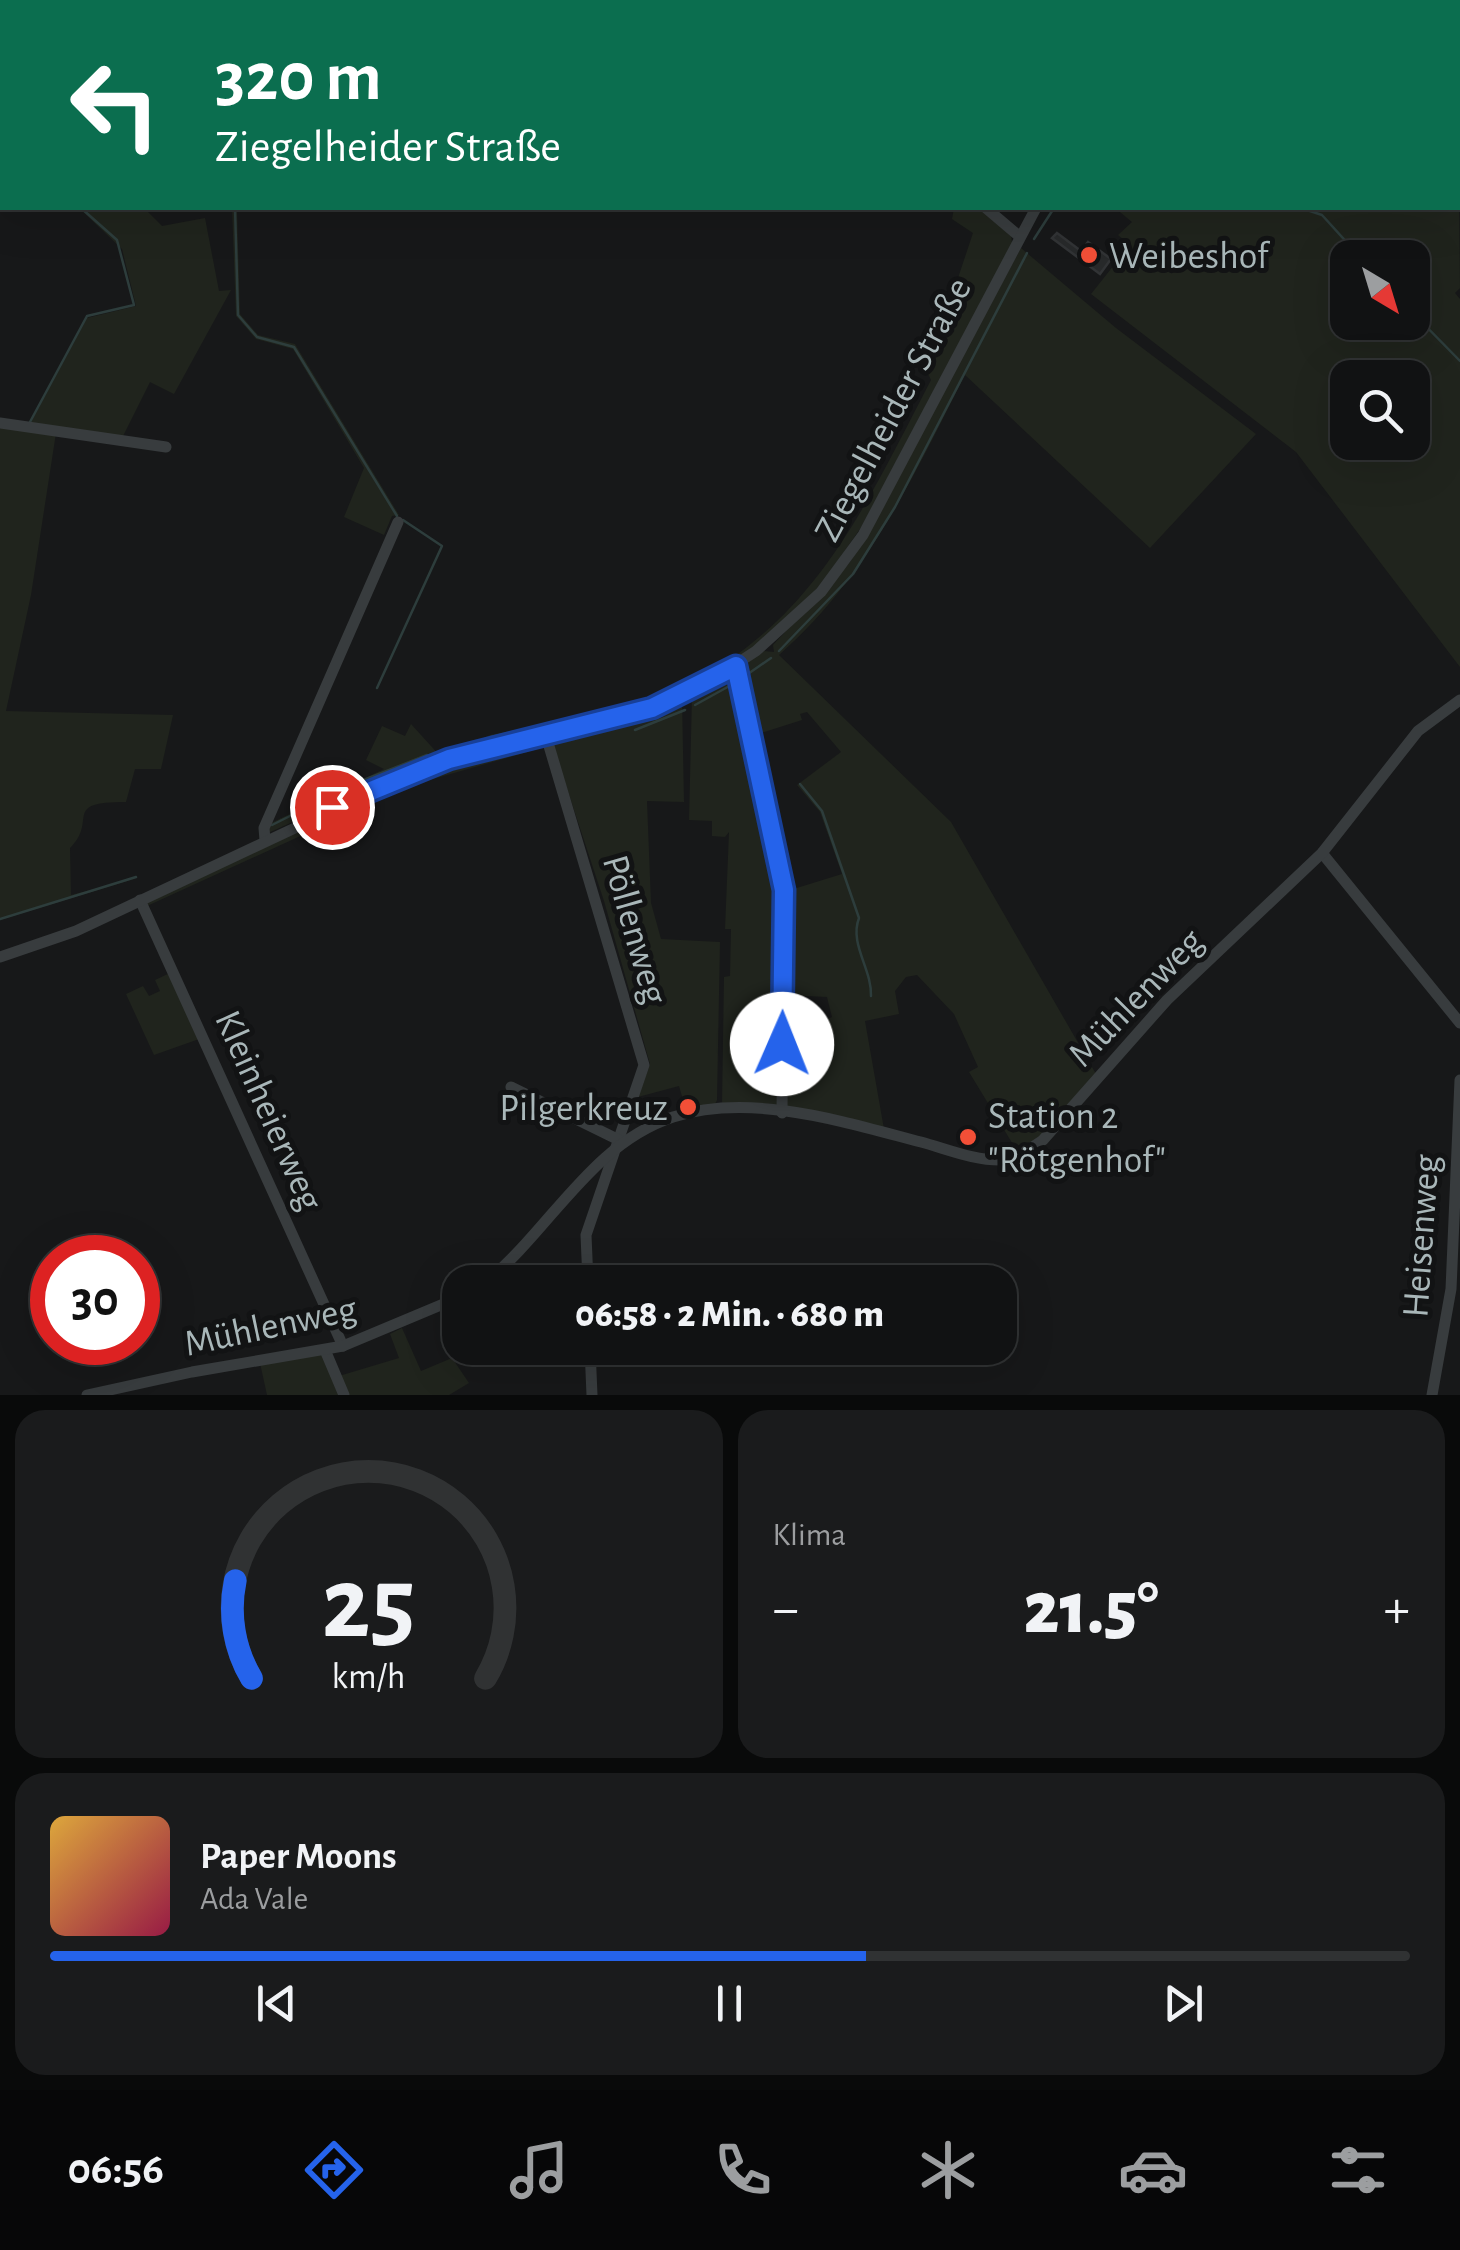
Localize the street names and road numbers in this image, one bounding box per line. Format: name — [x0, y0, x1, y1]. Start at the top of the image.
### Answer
street label: Ziegelheider Straße — [808, 272, 979, 548]
street label: Pöllenweg — [595, 851, 674, 1009]
street label: Mühlenweg — [1062, 922, 1211, 1074]
street label: Kleinheierweg — [207, 1005, 329, 1217]
street label: Heisenweg — [1397, 1153, 1447, 1319]
street label: Mühlenweg — [181, 1290, 360, 1364]

